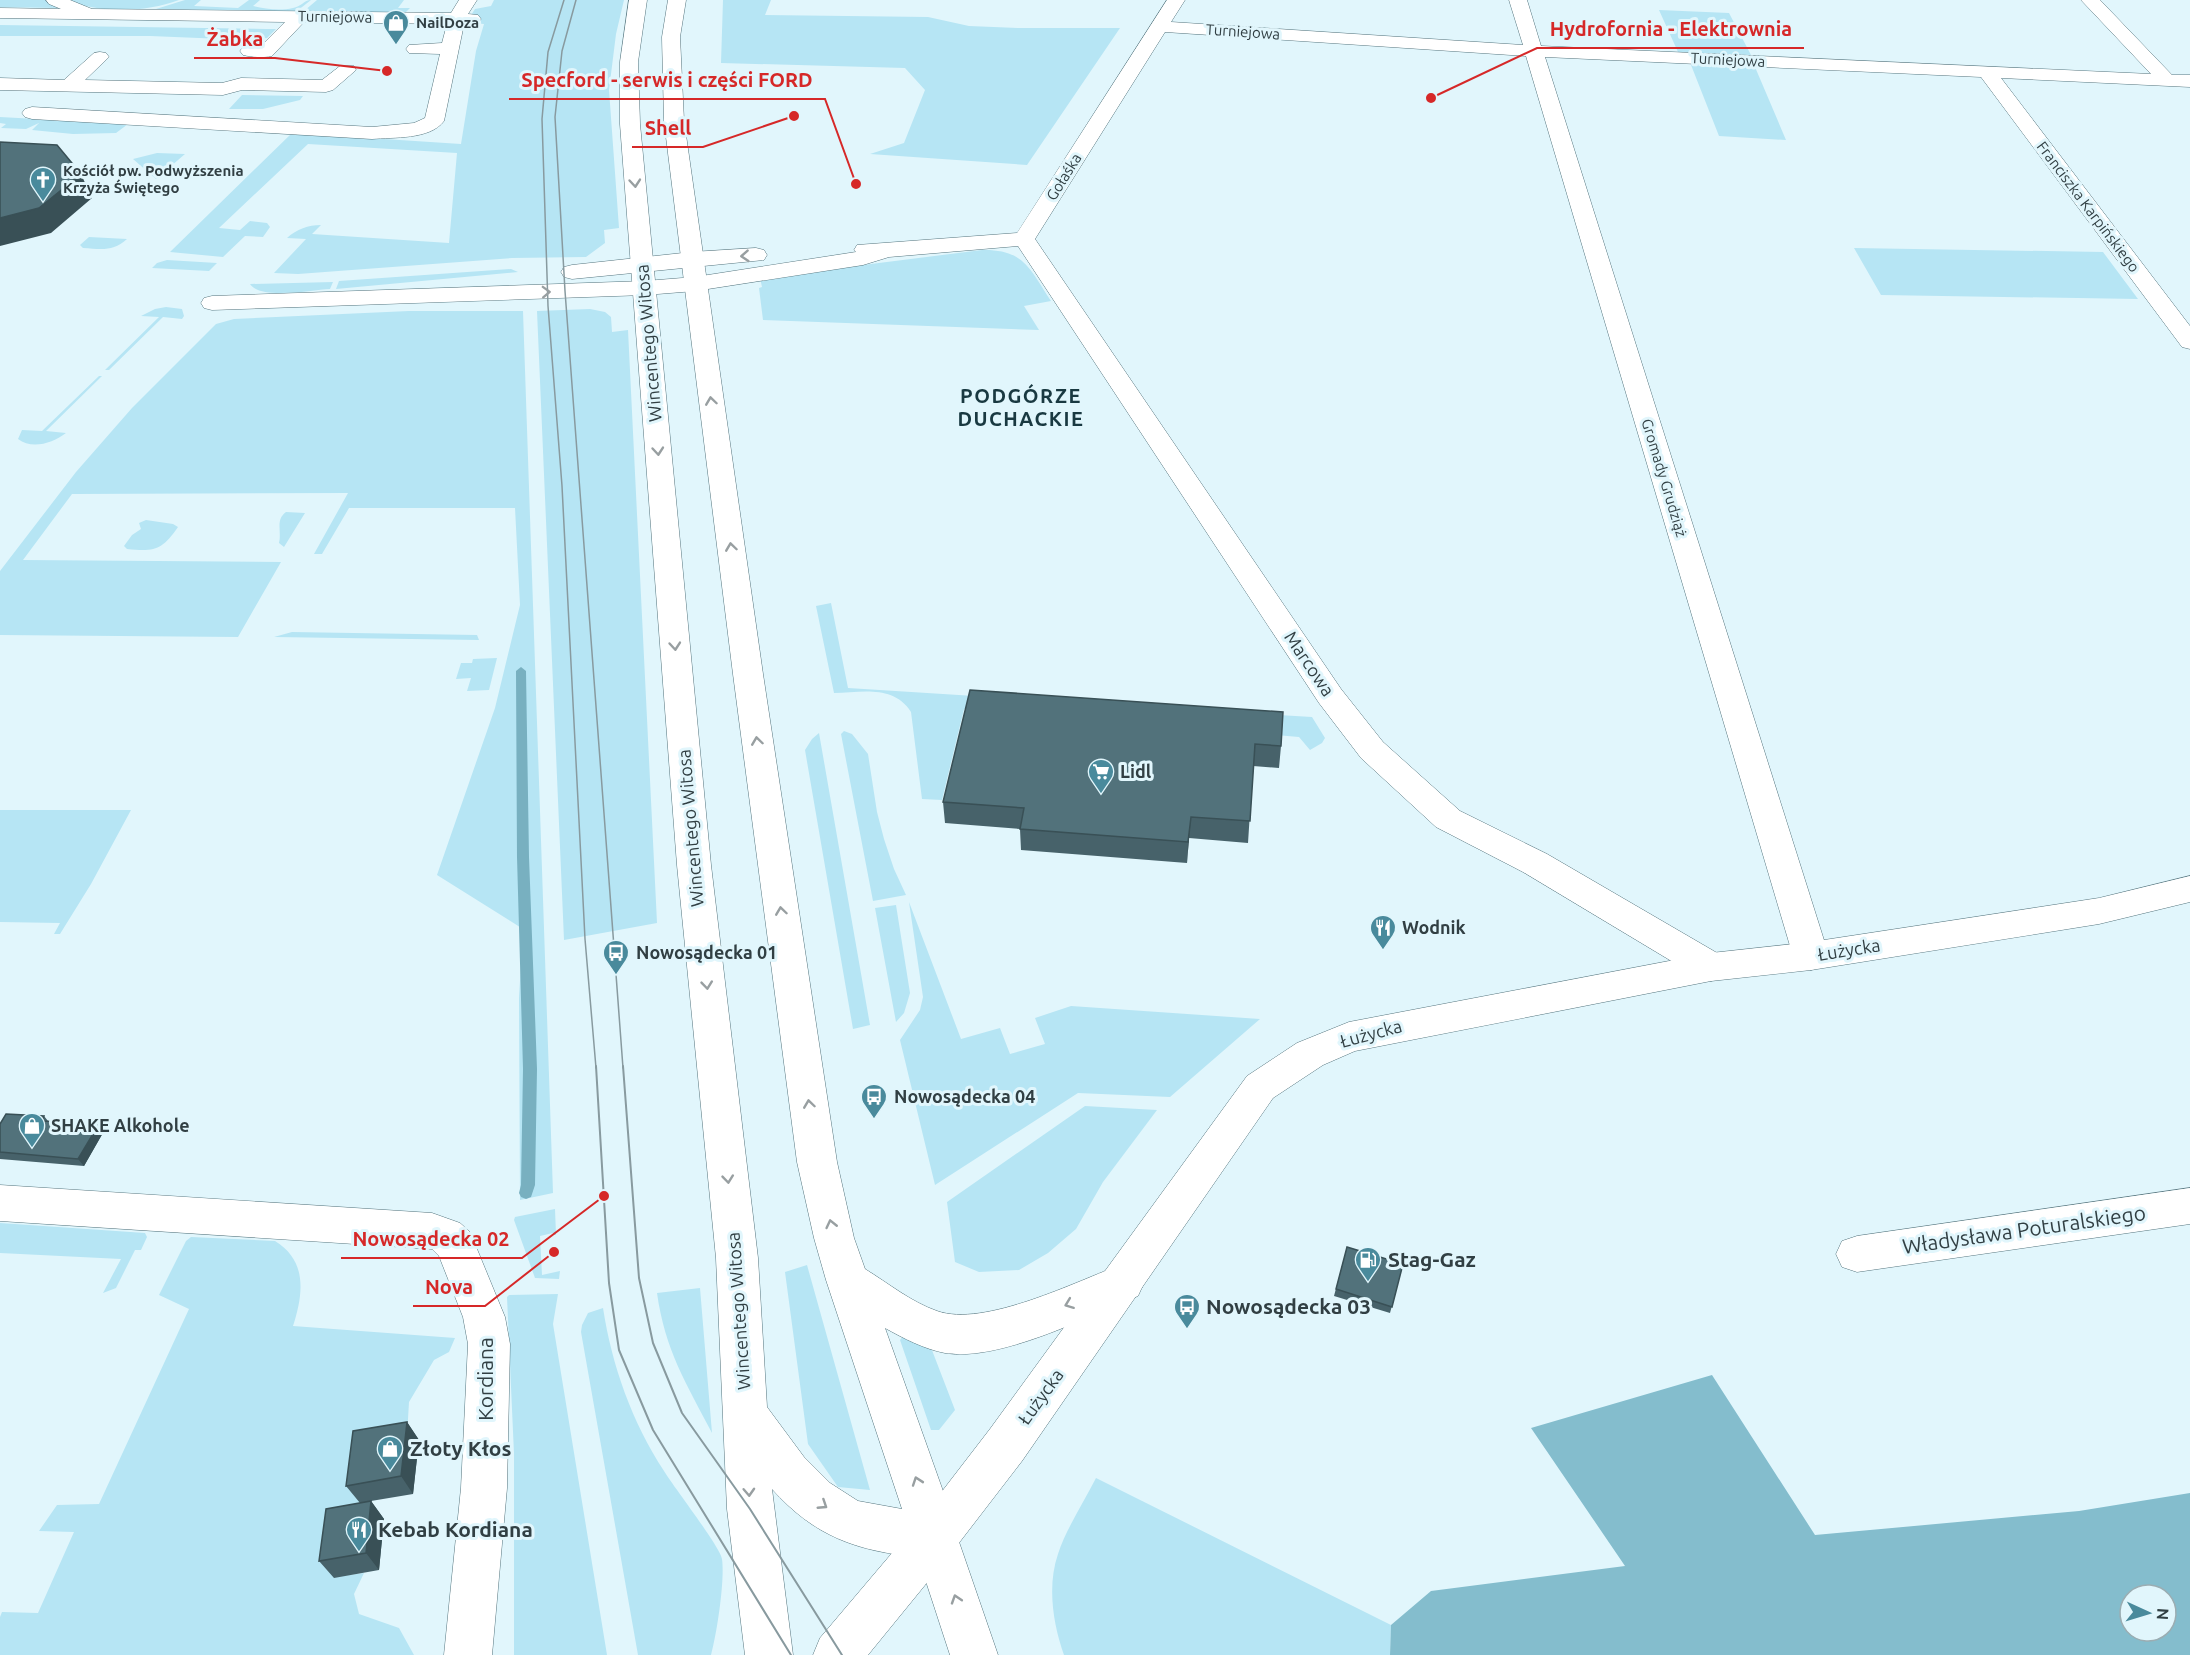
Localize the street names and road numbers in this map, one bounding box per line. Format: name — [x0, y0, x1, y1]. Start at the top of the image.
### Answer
street label: Turniejowa — [298, 7, 372, 26]
street label: Turniejowa — [1205, 20, 1281, 43]
street label: Turniejowa — [1690, 49, 1766, 70]
street label: Franciszka Karpińskiego — [2034, 138, 2143, 275]
street label: Gołaśka — [1043, 150, 1085, 203]
street label: Wincentego Witosa — [631, 263, 665, 423]
street label: Gromady Grudziąż — [1638, 417, 1691, 539]
street label: Marcowa — [1281, 627, 1339, 700]
street label: Wincentego Witosa — [673, 748, 707, 908]
street label: Łużycka — [1816, 934, 1882, 964]
street label: Łużycka — [1338, 1015, 1404, 1051]
street label: Władysława Poturalskiego — [1901, 1200, 2147, 1258]
street label: Wincentego Witosa — [723, 1231, 753, 1391]
street label: Kordiana — [473, 1337, 497, 1421]
street label: Łużycka — [1013, 1365, 1067, 1428]

